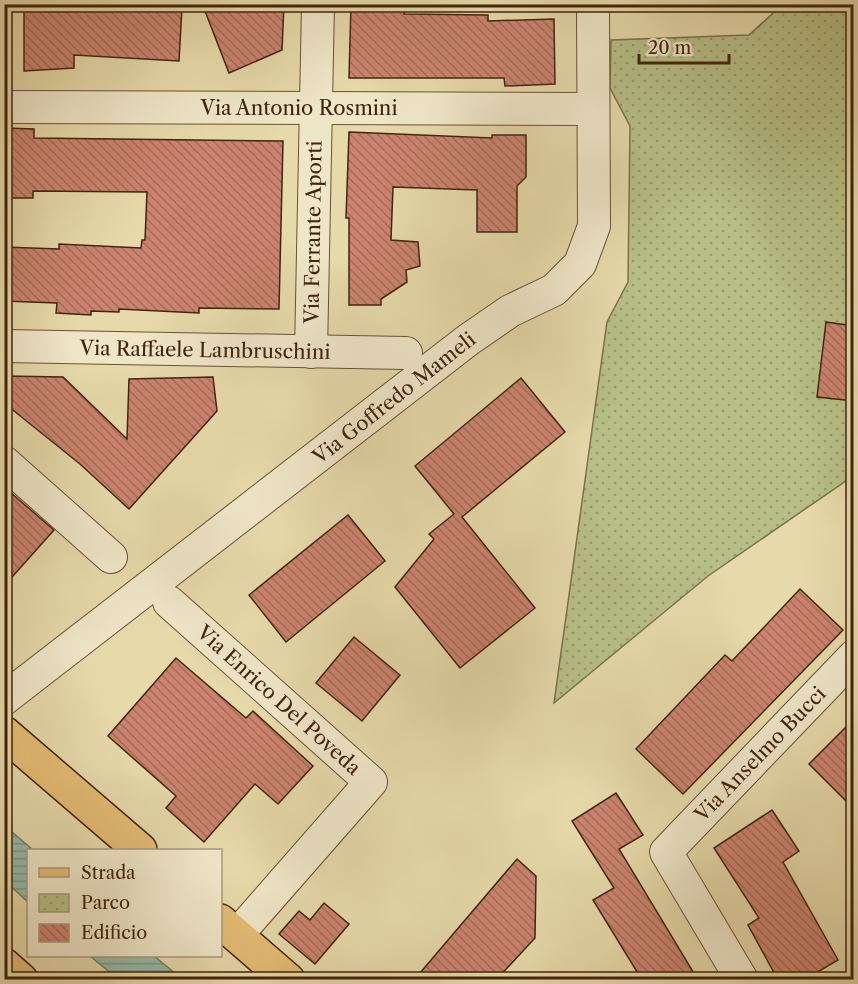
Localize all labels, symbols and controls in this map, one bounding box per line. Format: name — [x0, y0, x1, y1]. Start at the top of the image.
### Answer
scale bar — [639, 27, 729, 65]
text: 20 m — [648, 37, 692, 59]
street label: Via Antonio Rosmini — [200, 96, 397, 120]
street label: Via Ferrante Aporti — [299, 140, 327, 325]
street label: Via Goffredo Mameli — [307, 327, 480, 470]
street label: Via Raffaele Lambruschini — [78, 336, 331, 364]
street label: Via Enrico Del Poveda — [191, 619, 366, 780]
street label: Via Anselmo Bucci — [689, 682, 831, 827]
legend — [27, 849, 222, 957]
text: Strada — [81, 862, 136, 884]
text: Parco — [81, 892, 130, 914]
text: Edificio — [81, 922, 147, 944]

